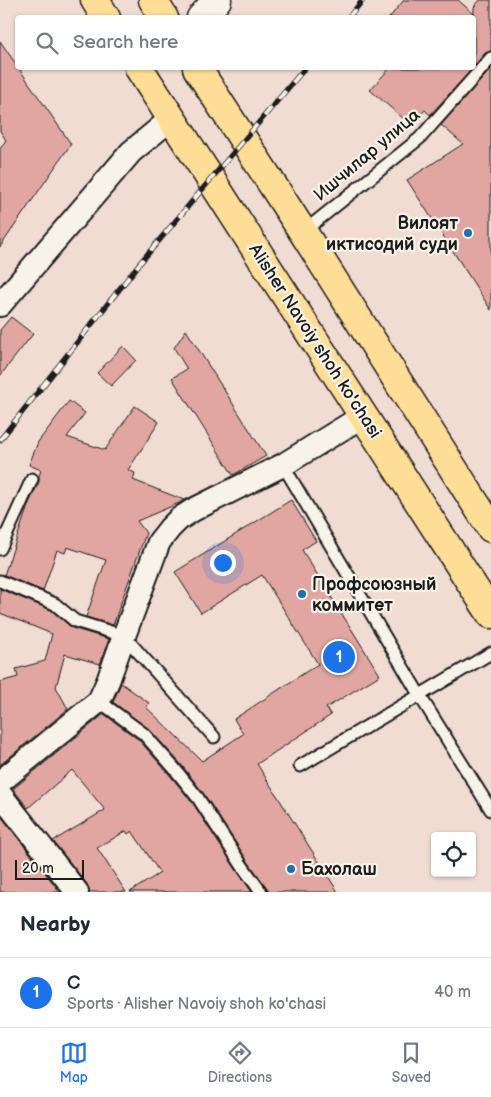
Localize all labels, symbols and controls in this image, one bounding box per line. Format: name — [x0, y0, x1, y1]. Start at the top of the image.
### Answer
search box — [15, 15, 476, 70]
icon: search — [33, 29, 61, 57]
text: Search here — [73, 31, 178, 54]
street label: Ишчилар улица — [310, 104, 425, 206]
place label: Вилоят иктисодий суди — [326, 213, 458, 255]
marker: Вилоят иктисодий суди — [462, 227, 474, 239]
street label: Alisher Navoiy shoh ko'chasi — [244, 240, 386, 442]
your location — [210, 550, 236, 576]
place label: Профсоюзный коммитет — [312, 574, 436, 616]
marker: Профсоюзный коммитет — [296, 588, 308, 600]
pin: 1 — [323, 638, 355, 676]
map controls — [431, 832, 476, 877]
button: locate — [431, 832, 476, 877]
scale bar — [15, 857, 84, 880]
place label: Бахолаш — [301, 859, 377, 880]
text: 20 m — [22, 860, 54, 877]
marker: Бахолаш — [285, 863, 297, 875]
text: Nearby — [20, 912, 90, 937]
text: С — [67, 972, 80, 995]
text: 1 — [33, 983, 39, 1002]
text: 40 m — [434, 983, 471, 1002]
text: Sports · Alisher Navoiy shoh ko'chasi — [67, 995, 326, 1014]
tab: Map — [60, 1039, 88, 1086]
tab: Directions — [208, 1039, 272, 1086]
tab: Saved — [392, 1039, 431, 1086]

